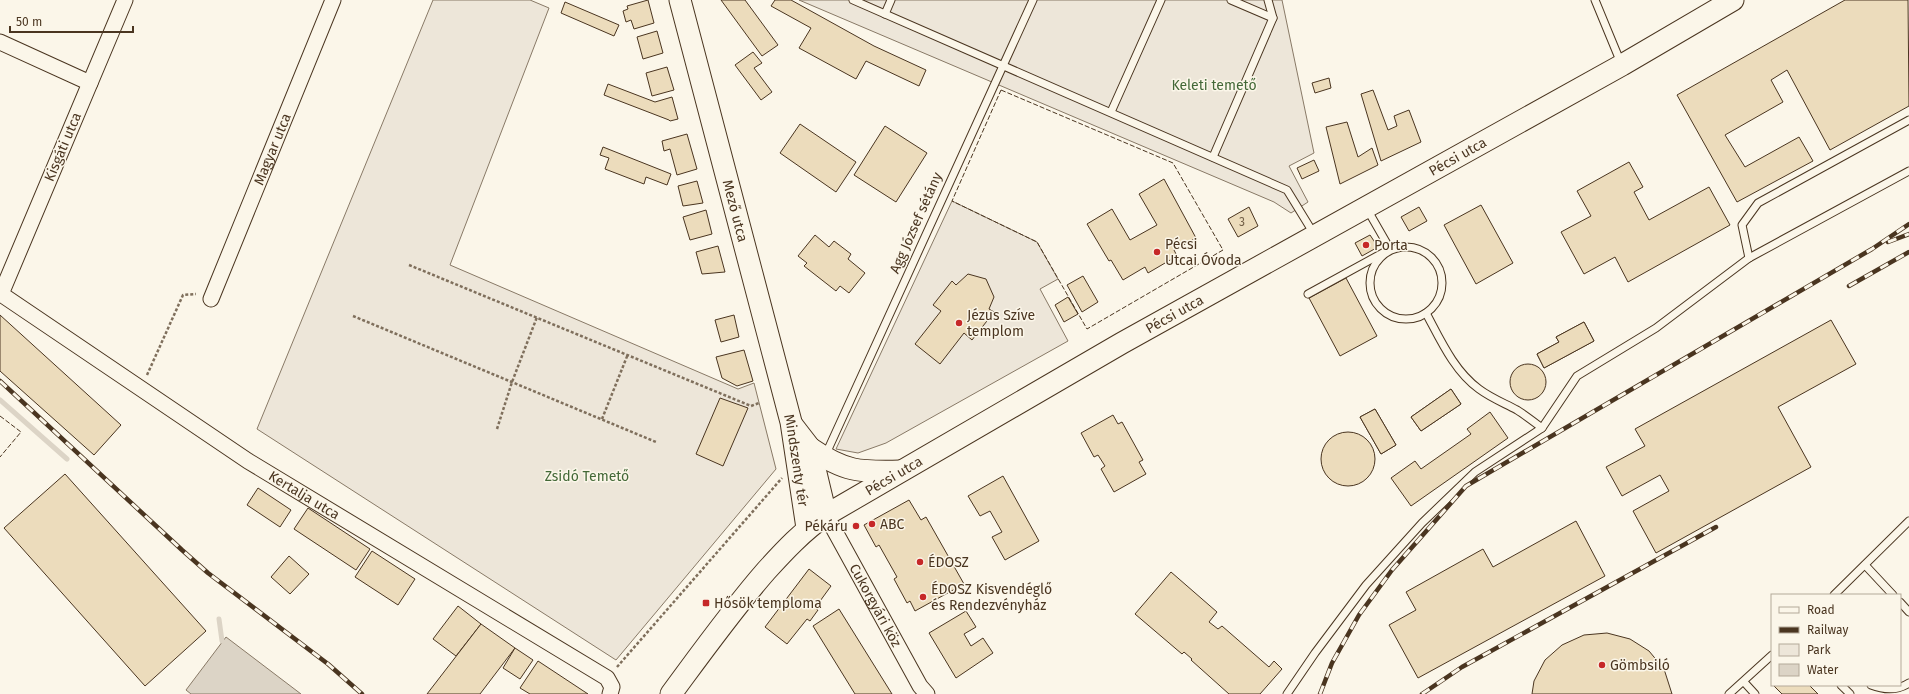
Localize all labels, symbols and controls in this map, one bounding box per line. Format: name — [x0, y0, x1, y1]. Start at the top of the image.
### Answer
scale bar — [10, 8, 133, 34]
text: 50 m — [16, 15, 42, 29]
park label: Keleti temető — [1171, 77, 1257, 94]
street label: Kisgáti utca — [41, 110, 85, 184]
street label: Magyar utca — [250, 110, 294, 188]
street label: Pécsi utca — [1426, 134, 1489, 179]
street label: Agg József sétány — [886, 170, 946, 276]
street label: Mező utca — [719, 178, 752, 244]
house number: 3 — [1239, 215, 1245, 229]
place label: Pécsi Utcai Óvoda — [1165, 236, 1242, 269]
place label: Porta — [1374, 237, 1408, 254]
marker: Porta — [1361, 240, 1371, 250]
marker: Pécsi Utcai Óvoda — [1152, 247, 1162, 257]
street label: Pécsi utca — [1143, 291, 1206, 337]
place label: Jézus Szíve templom — [967, 307, 1035, 340]
marker: Jézus Szíve templom — [954, 318, 964, 328]
street label: Mindszenty tér — [781, 412, 812, 508]
street label: Pécsi utca — [862, 452, 925, 499]
street label: Kertalja utca — [266, 467, 343, 523]
park label: Zsidó Temető — [545, 468, 629, 485]
place label: ABC — [880, 516, 905, 533]
place label: Pékáru — [805, 518, 848, 535]
marker: ABC — [867, 519, 877, 529]
marker: Pékáru — [851, 521, 861, 531]
place label: ÉDOSZ — [928, 553, 969, 571]
marker: ÉDOSZ — [915, 557, 925, 567]
street label: Cukorgyári köz — [846, 561, 905, 650]
place label: ÉDOSZ Kisvendéglő és Rendezvényház — [931, 580, 1052, 614]
marker: ÉDOSZ Kisvendéglő és Rendezvényház — [918, 592, 928, 602]
legend — [1771, 594, 1901, 686]
place label: Hősök temploma — [714, 595, 822, 612]
marker: Hősök temploma — [701, 598, 711, 608]
text: Road — [1807, 603, 1835, 617]
text: Railway — [1807, 623, 1848, 637]
text: Park — [1807, 643, 1831, 657]
place label: Gömbsiló — [1610, 657, 1670, 674]
marker: Gömbsiló — [1597, 660, 1607, 670]
text: Water — [1807, 663, 1839, 677]

